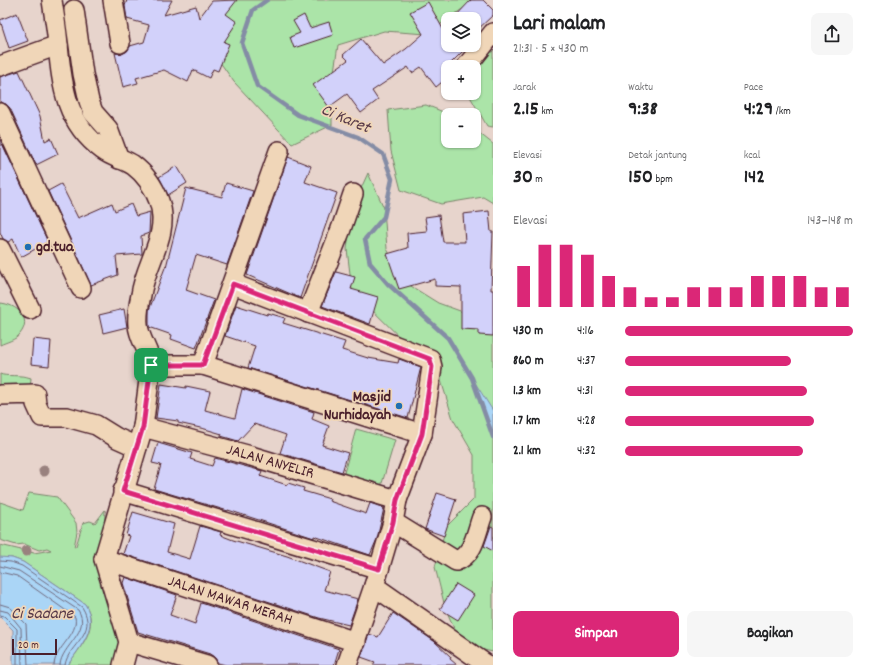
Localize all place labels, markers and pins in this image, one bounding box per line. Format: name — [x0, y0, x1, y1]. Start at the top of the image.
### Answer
place label: gd.tua — [36, 236, 75, 259]
marker: gd.tua — [23, 242, 33, 252]
pin — [134, 348, 168, 382]
place label: Masjid Nurhidayah — [324, 386, 391, 427]
marker: Masjid Nurhidayah — [394, 401, 404, 411]

